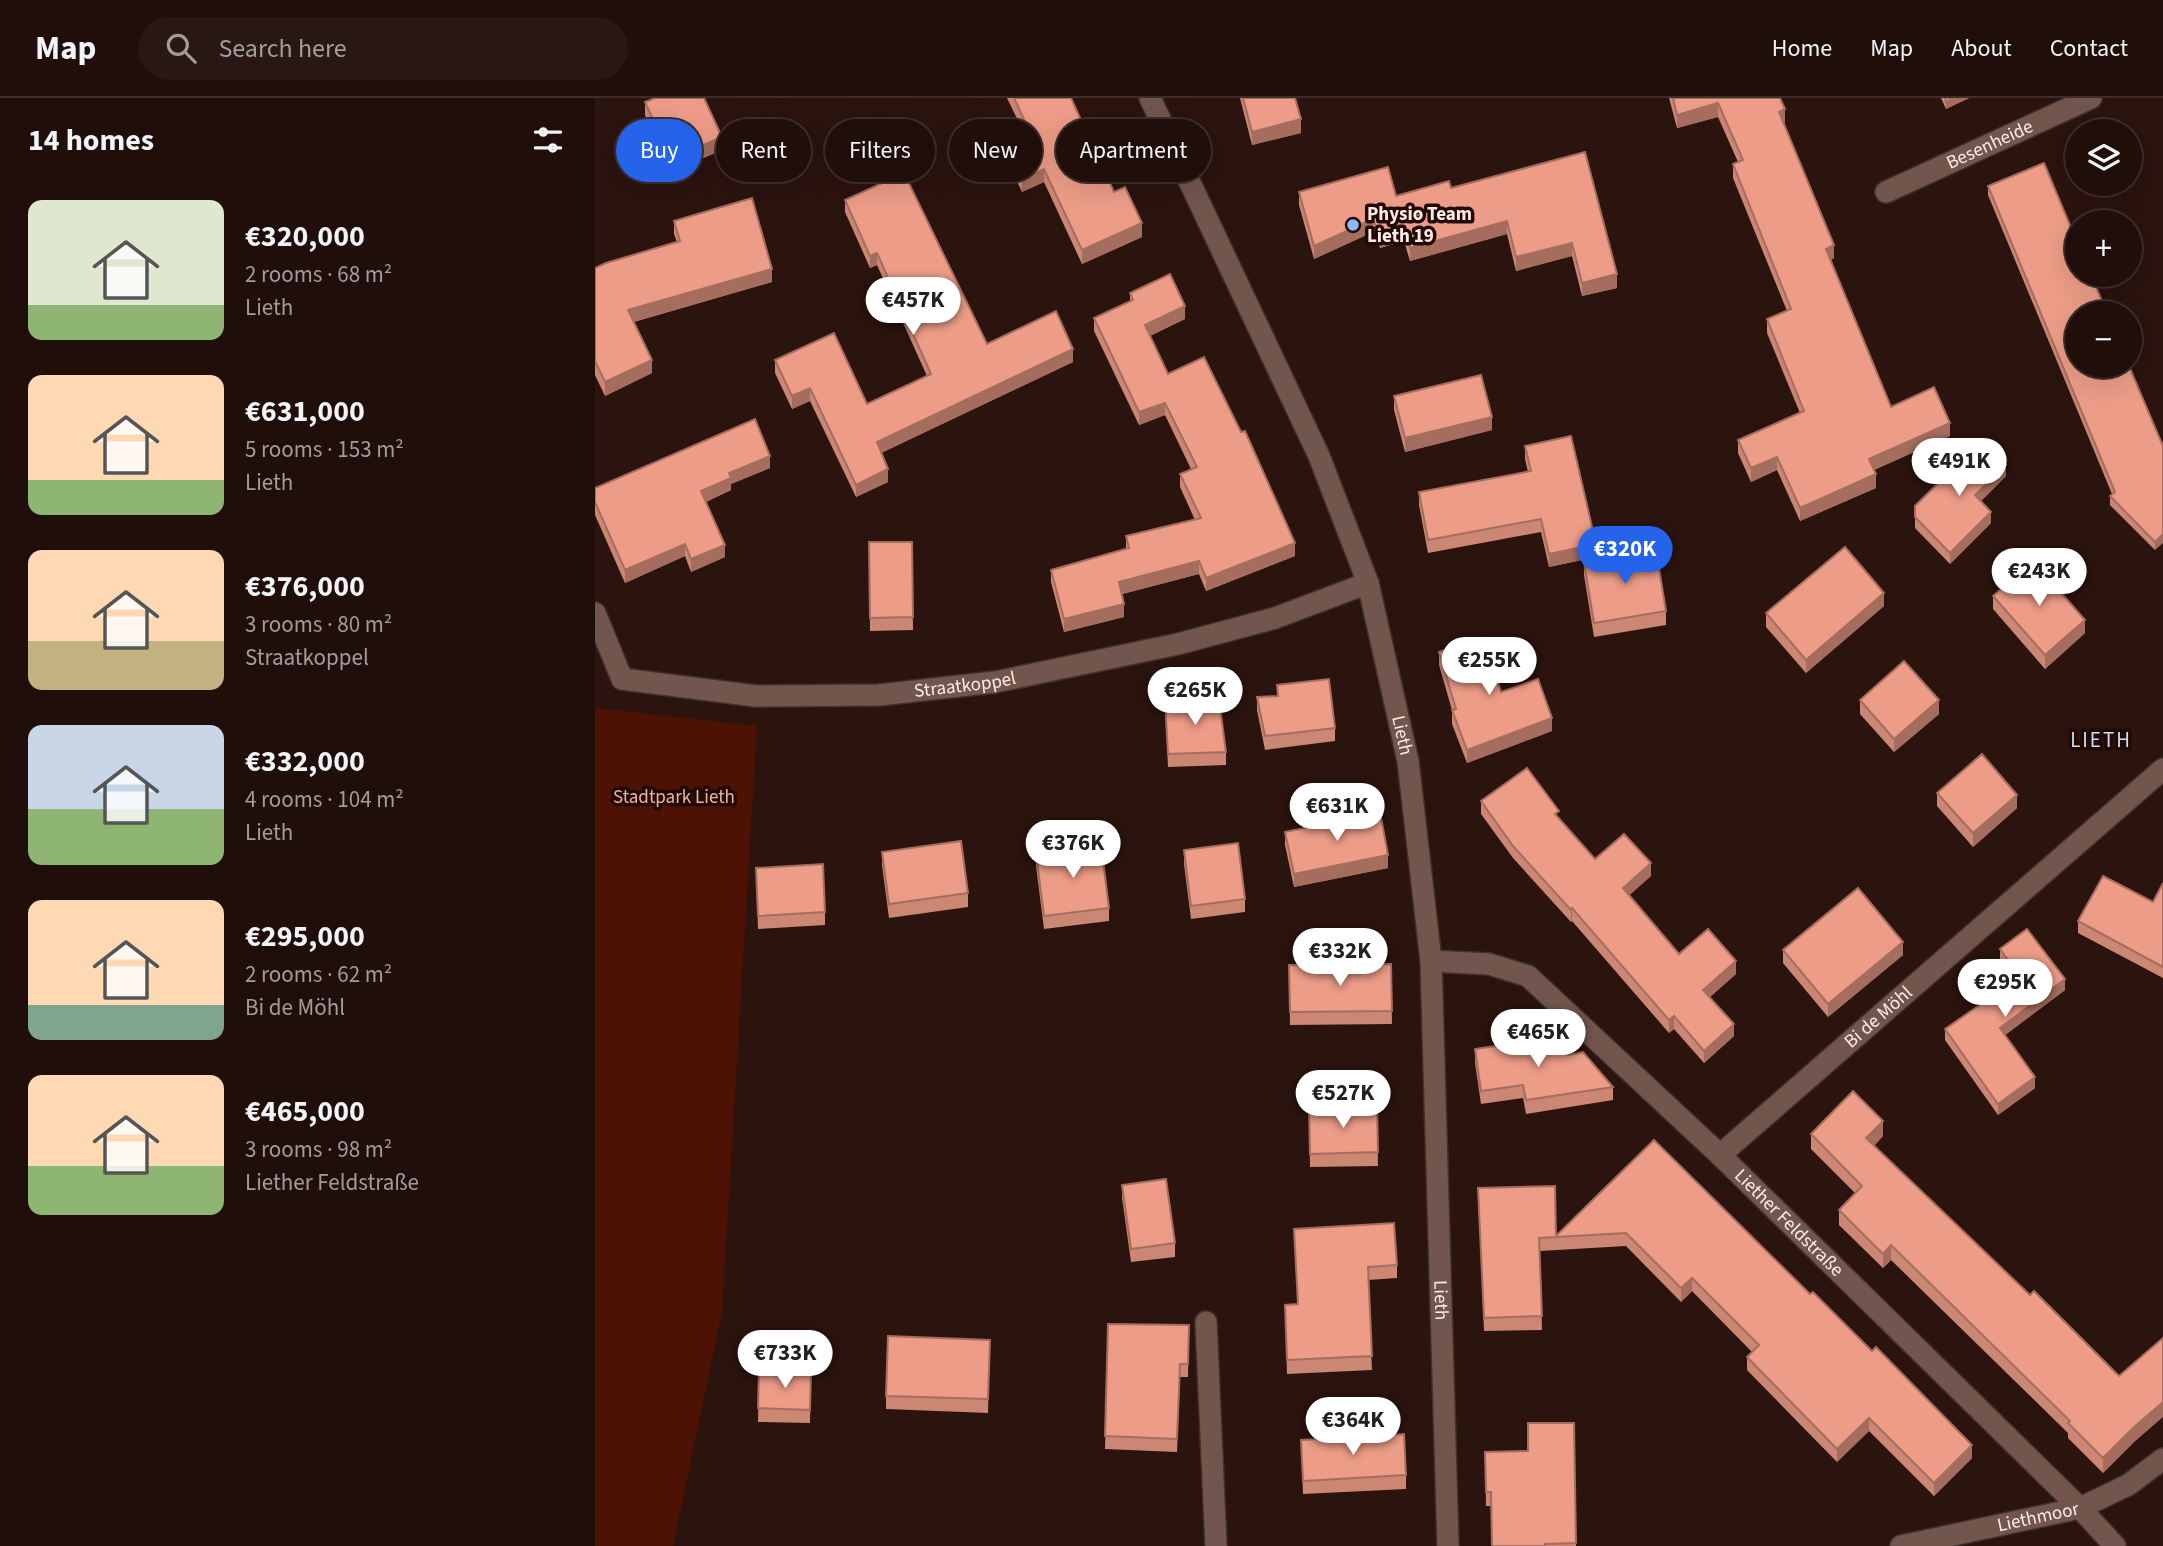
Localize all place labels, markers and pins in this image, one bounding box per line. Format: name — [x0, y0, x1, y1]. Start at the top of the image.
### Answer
place label: Physio Team Lieth 19 — [1367, 201, 1472, 250]
marker: Physio Team Lieth 19 — [1345, 217, 1361, 233]
pin: €457K — [864, 278, 962, 337]
pin: €491K — [1910, 438, 2008, 498]
pin: €320K — [1576, 526, 1674, 586]
pin: €243K — [1990, 548, 2088, 608]
pin: €255K — [1440, 638, 1538, 697]
pin: €265K — [1146, 668, 1244, 727]
pin: €631K — [1288, 784, 1386, 843]
pin: €376K — [1024, 820, 1122, 880]
pin: €332K — [1291, 928, 1389, 988]
pin: €295K — [1956, 960, 2054, 1019]
pin: €465K — [1489, 1010, 1587, 1069]
pin: €527K — [1294, 1070, 1392, 1130]
pin: €733K — [736, 1330, 834, 1390]
pin: €364K — [1304, 1398, 1402, 1457]

